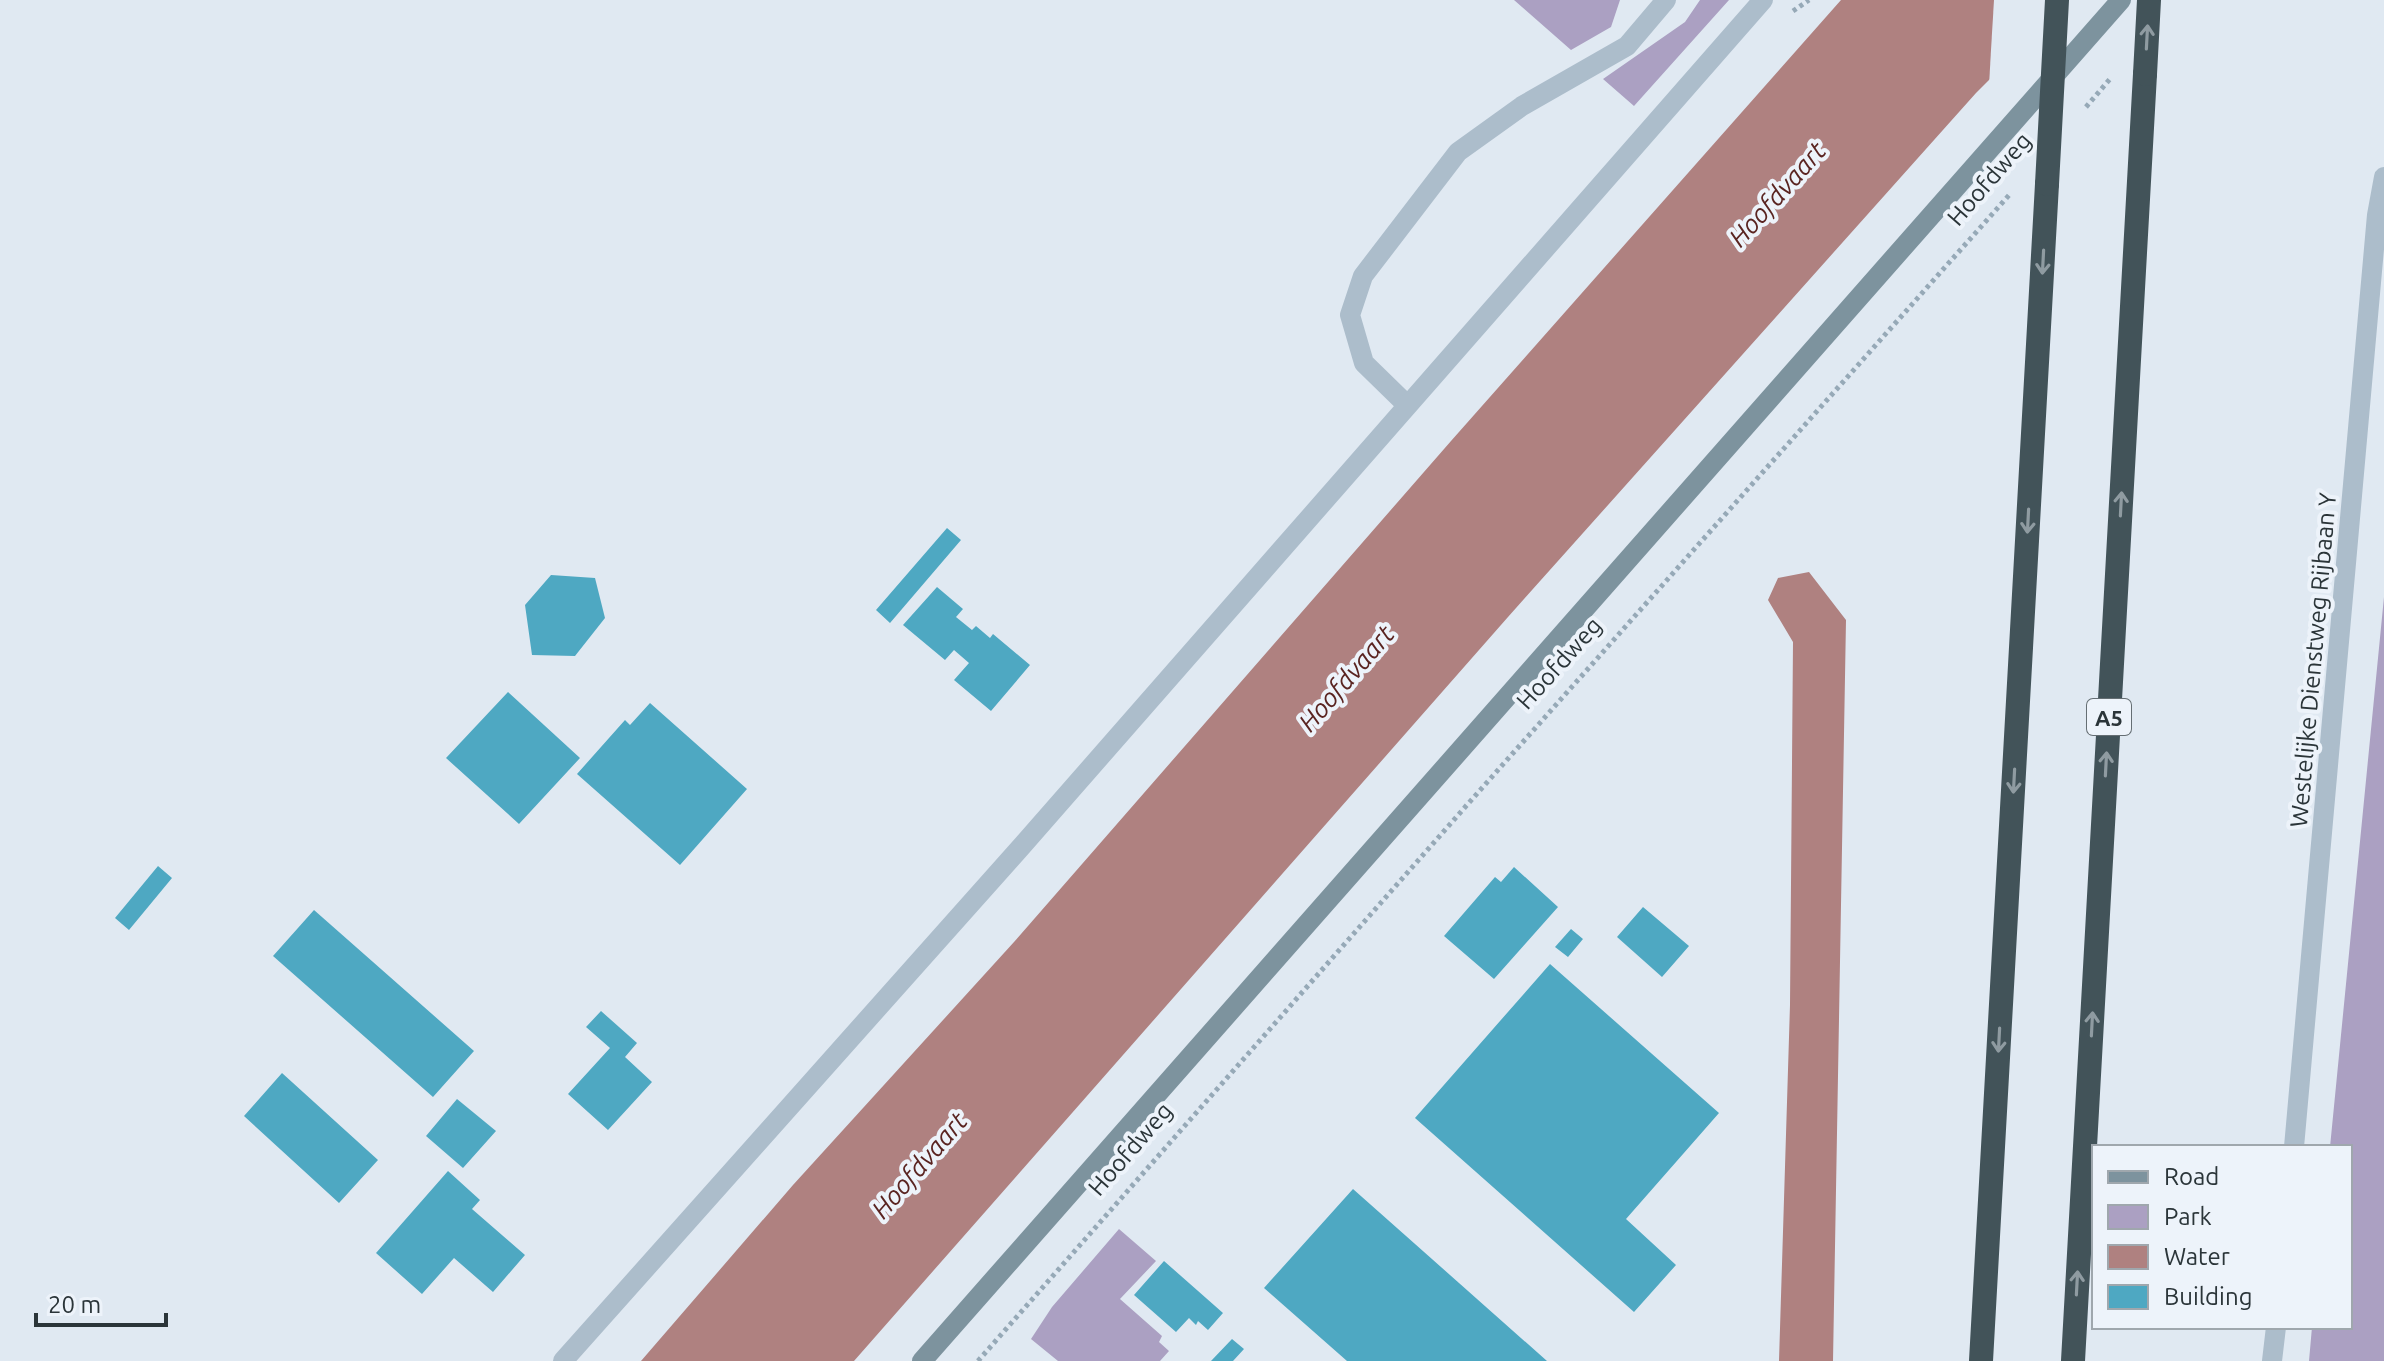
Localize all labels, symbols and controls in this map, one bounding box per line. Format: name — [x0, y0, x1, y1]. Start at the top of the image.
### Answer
one-way arrow — [2139, 24, 2154, 51]
street label: Hoofdweg — [1942, 127, 2036, 231]
water label: Hoofdvaart — [1723, 135, 1832, 252]
one-way arrow — [2035, 248, 2050, 275]
one-way arrow — [2113, 491, 2128, 518]
street label: Westelijke Dienstweg Rijbaan Y — [2285, 491, 2341, 828]
one-way arrow — [2021, 507, 2036, 534]
street label: Hoofdweg — [1511, 612, 1607, 714]
water label: Hoofdvaart — [1292, 619, 1400, 737]
road number: A5 — [2087, 699, 2131, 735]
one-way arrow — [2099, 751, 2114, 778]
one-way arrow — [2006, 767, 2021, 794]
one-way arrow — [2085, 1011, 2100, 1037]
one-way arrow — [1991, 1026, 2006, 1053]
street label: Hoofdweg — [1083, 1097, 1177, 1201]
water label: Hoofdvaart — [865, 1106, 973, 1224]
legend — [2092, 1145, 2352, 1329]
text: Road — [2164, 1163, 2219, 1190]
text: Park — [2164, 1203, 2212, 1230]
text: Water — [2164, 1243, 2230, 1270]
one-way arrow — [2070, 1270, 2085, 1297]
scale bar — [36, 1277, 166, 1327]
text: Building — [2164, 1283, 2252, 1310]
text: 20 m — [48, 1291, 101, 1318]

